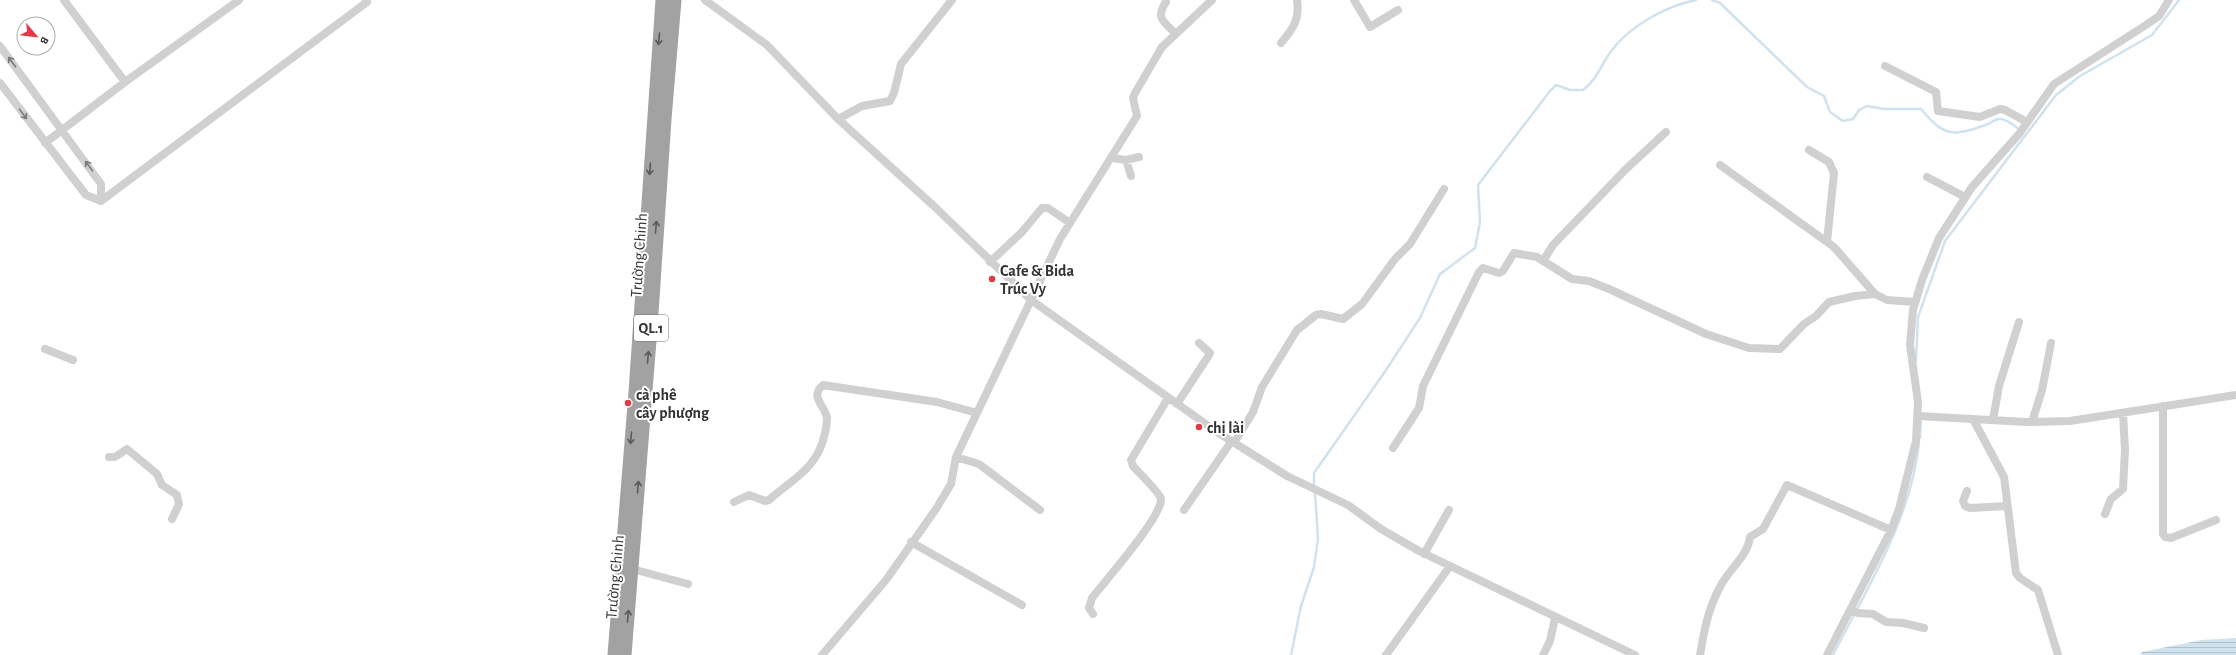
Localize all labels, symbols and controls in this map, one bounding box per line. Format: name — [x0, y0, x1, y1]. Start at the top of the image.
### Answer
north arrow — [16, 16, 56, 56]
one-way arrow — [655, 32, 662, 45]
text: B — [38, 35, 51, 46]
one-way arrow — [7, 56, 16, 67]
one-way arrow — [19, 108, 27, 119]
one-way arrow — [85, 161, 93, 172]
one-way arrow — [646, 162, 653, 175]
street label: Trường Chinh — [628, 213, 650, 298]
one-way arrow — [653, 221, 660, 234]
place label: Cafe & Bida Trúc Vy — [1000, 263, 1075, 298]
marker: Cafe & Bida Trúc Vy — [987, 274, 997, 284]
road number: QL.1 — [634, 315, 668, 341]
one-way arrow — [645, 351, 652, 364]
place label: cà phê cây phượng — [636, 387, 710, 422]
marker: cà phê cây phượng — [623, 398, 633, 408]
place label: chị lài — [1207, 420, 1244, 436]
marker: chị lài — [1194, 422, 1204, 432]
one-way arrow — [628, 431, 635, 444]
one-way arrow — [635, 481, 642, 494]
street label: Trường Chinh — [603, 534, 627, 620]
one-way arrow — [624, 610, 631, 623]

